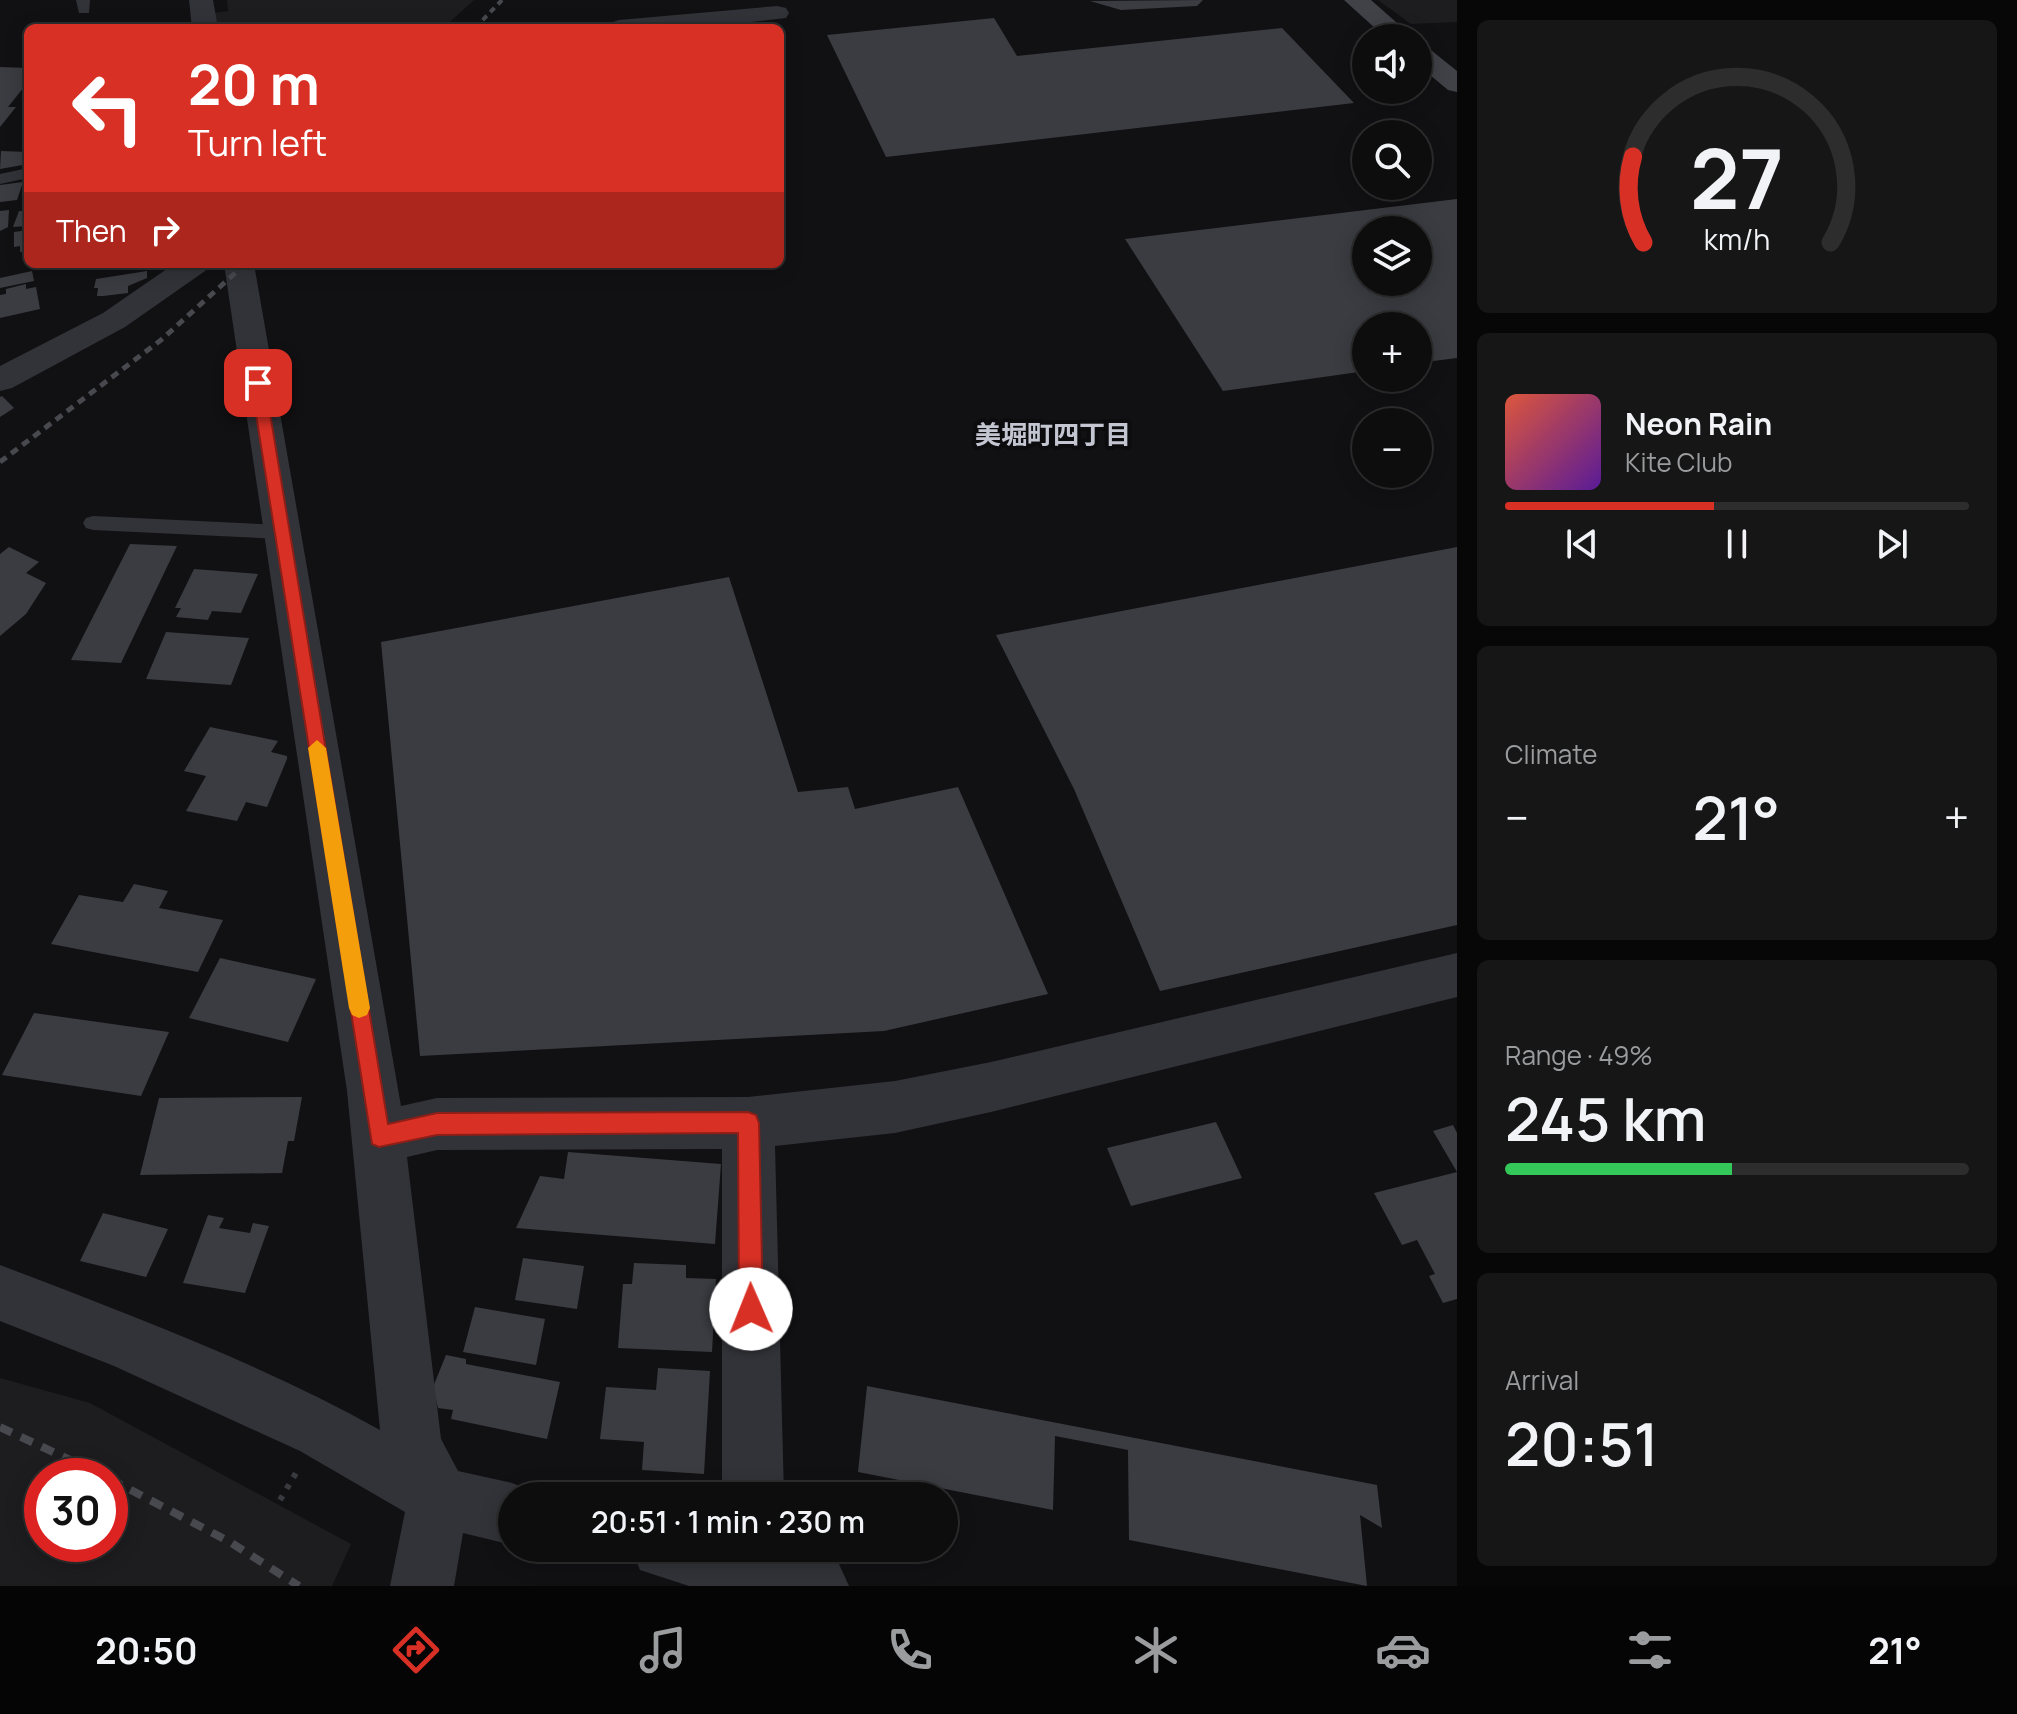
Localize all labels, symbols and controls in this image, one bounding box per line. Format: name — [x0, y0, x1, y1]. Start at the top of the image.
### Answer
map controls — [1352, 24, 1432, 488]
button: sound — [1352, 24, 1432, 104]
text: 20 m — [188, 45, 320, 122]
icon: left — [56, 56, 160, 160]
text: Turn left — [188, 118, 327, 167]
text: 27 — [1690, 119, 1784, 233]
button: search — [1352, 120, 1432, 200]
icon: right — [143, 208, 187, 252]
text: Then — [56, 210, 127, 251]
button: layers — [1352, 216, 1432, 296]
text: km/h — [1704, 220, 1770, 259]
button: + — [1352, 312, 1432, 392]
pin — [224, 349, 292, 417]
icon: arrive — [236, 361, 280, 405]
text: Neon Rain — [1625, 403, 1772, 444]
button: − — [1352, 408, 1432, 488]
district label: 美堀町四丁目 — [975, 416, 1131, 452]
text: Kite Club — [1625, 444, 1732, 480]
icon: previous — [1560, 522, 1604, 566]
icon: pause — [1715, 522, 1759, 566]
icon: next — [1870, 522, 1914, 566]
text: Climate — [1505, 736, 1597, 772]
text: 21° — [1692, 776, 1780, 858]
text: − — [1505, 787, 1529, 847]
text: + — [1944, 787, 1969, 847]
text: Range · 49% — [1505, 1037, 1653, 1073]
text: 245 km — [1505, 1077, 1707, 1159]
position arrow — [709, 1267, 793, 1351]
text: Arrival — [1505, 1362, 1579, 1398]
text: 20:51 — [1505, 1402, 1659, 1484]
speed limit sign: 30 — [24, 1458, 128, 1562]
text: 20:51 · 1 min · 230 m — [591, 1501, 865, 1542]
icon: directions — [388, 1622, 444, 1678]
icon: music — [635, 1622, 691, 1678]
icon: phone — [882, 1622, 938, 1678]
icon: climate — [1128, 1622, 1184, 1678]
icon: car — [1375, 1622, 1431, 1678]
icon: filters — [1622, 1622, 1678, 1678]
text: 20:50 — [95, 1626, 198, 1675]
text: 21° — [1868, 1626, 1922, 1675]

